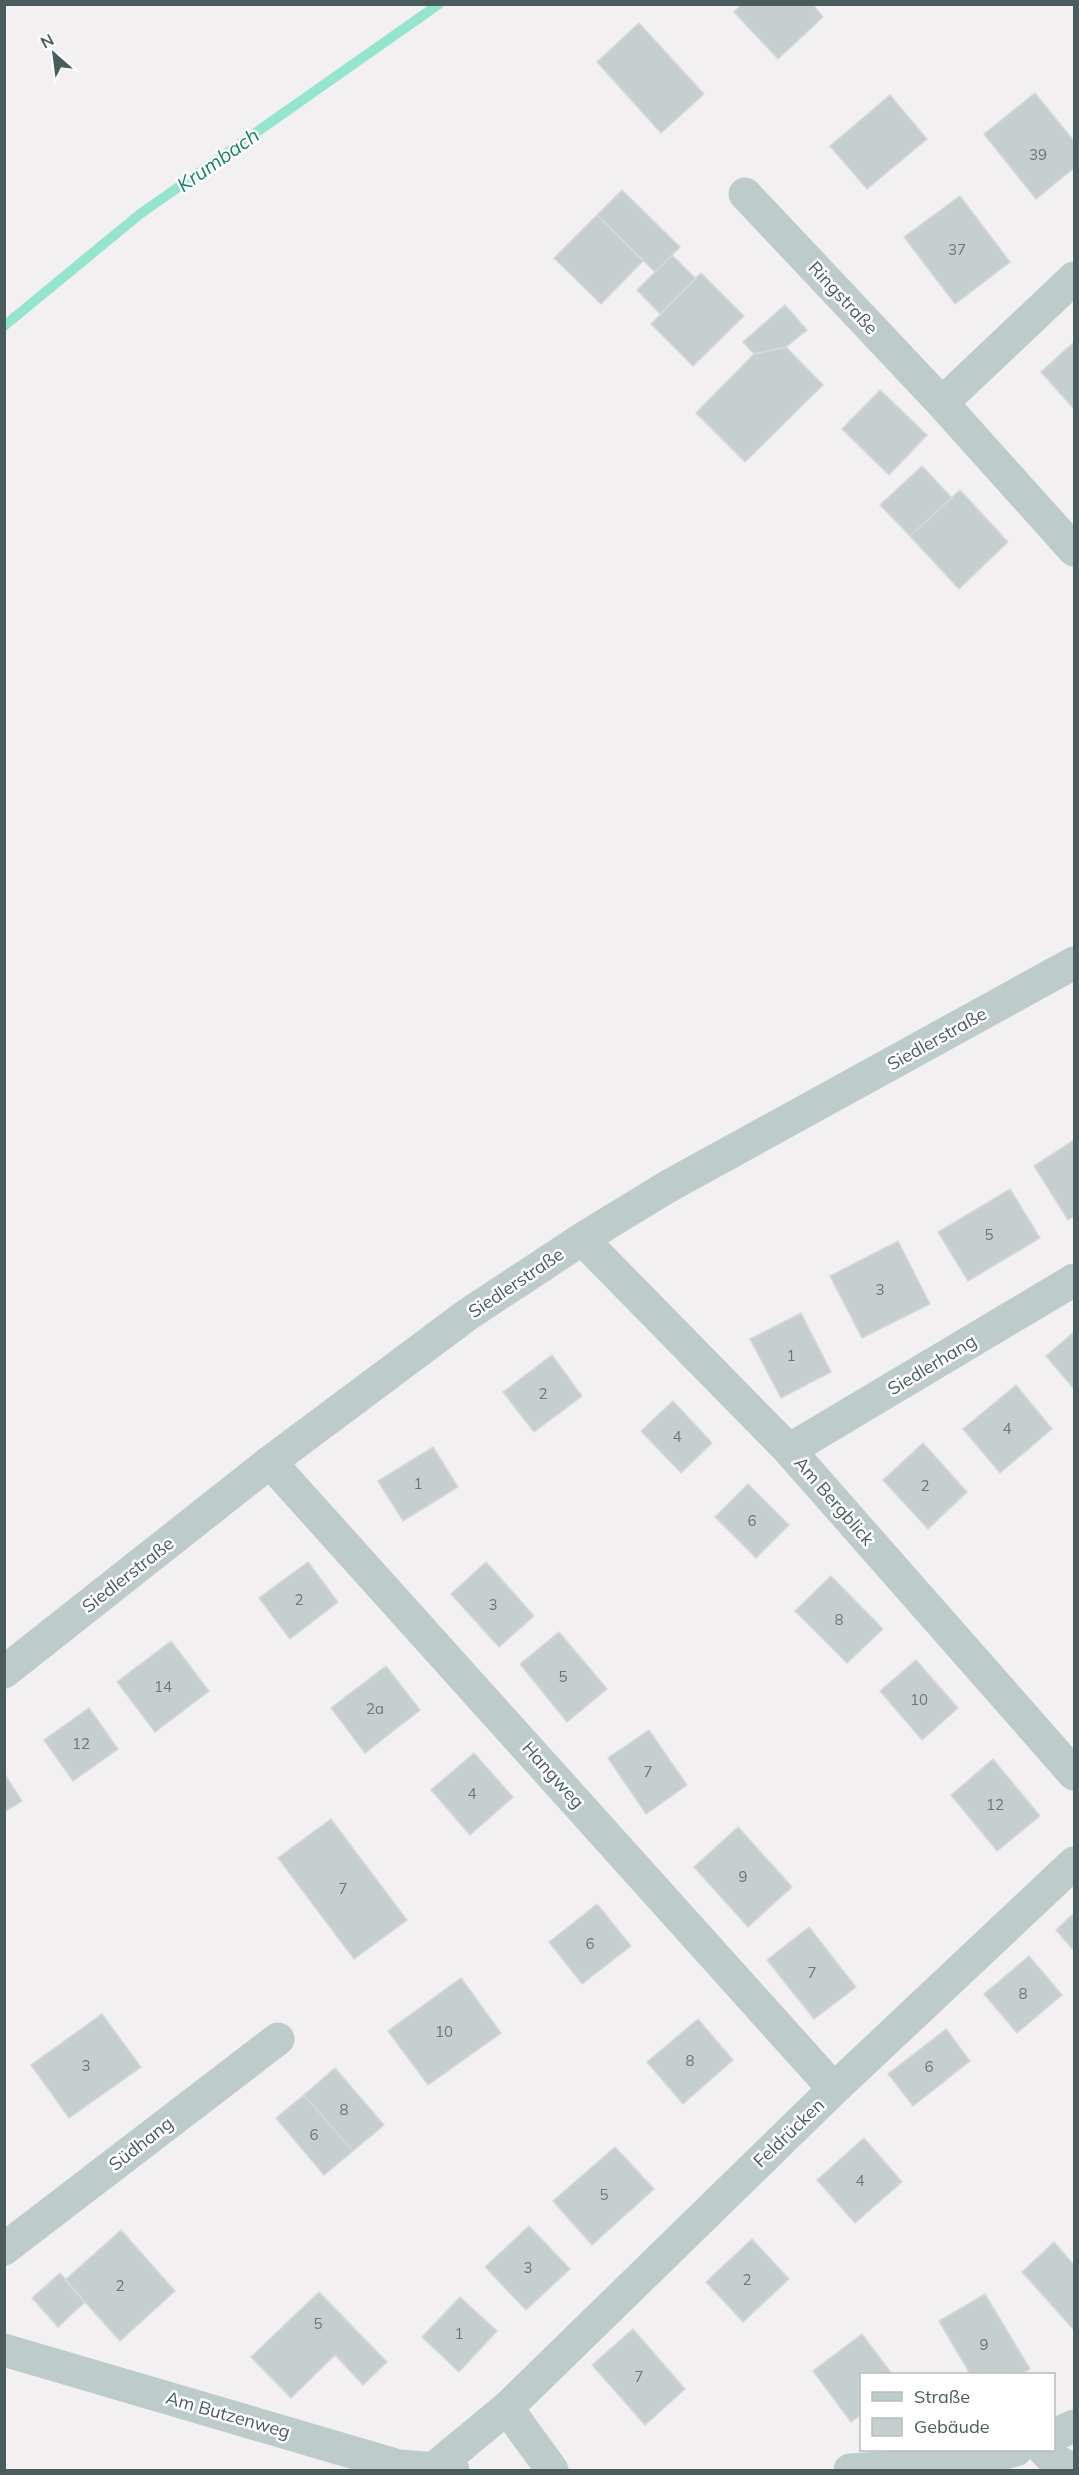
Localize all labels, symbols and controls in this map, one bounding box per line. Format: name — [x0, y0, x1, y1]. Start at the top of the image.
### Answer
north arrow — [24, 24, 84, 84]
text: N — [37, 29, 57, 52]
water label: Krumbach — [172, 122, 264, 197]
house number: 39 — [1029, 145, 1047, 164]
house number: 37 — [948, 240, 966, 259]
street label: Ringstraße — [804, 256, 883, 339]
street label: Siedlerstraße — [883, 1002, 991, 1075]
house number: 5 — [984, 1225, 994, 1244]
street label: Siedlerstraße — [464, 1242, 568, 1323]
house number: 3 — [875, 1280, 885, 1299]
street label: Siedlerhang — [883, 1329, 980, 1400]
house number: 1 — [786, 1346, 796, 1365]
house number: 2 — [538, 1384, 548, 1403]
house number: 4 — [1002, 1419, 1012, 1438]
house number: 4 — [672, 1427, 682, 1446]
street label: Am Bergblick — [789, 1451, 880, 1550]
house number: 1 — [413, 1474, 423, 1493]
house number: 2 — [920, 1476, 930, 1495]
house number: 6 — [747, 1511, 757, 1530]
street label: Siedlerstraße — [77, 1532, 178, 1618]
house number: 2 — [294, 1590, 304, 1609]
house number: 3 — [488, 1595, 498, 1614]
house number: 8 — [834, 1610, 844, 1629]
house number: 5 — [558, 1667, 568, 1686]
house number: 14 — [154, 1677, 172, 1696]
house number: 10 — [910, 1690, 928, 1709]
house number: 2a — [366, 1699, 384, 1718]
house number: 12 — [72, 1734, 90, 1753]
street label: Hangweg — [517, 1736, 589, 1813]
house number: 7 — [643, 1762, 653, 1781]
house number: 4 — [467, 1784, 477, 1803]
house number: 12 — [986, 1795, 1004, 1814]
house number: 9 — [738, 1867, 748, 1886]
house number: 7 — [338, 1879, 348, 1898]
house number: 6 — [585, 1934, 595, 1953]
house number: 7 — [807, 1963, 817, 1982]
house number: 8 — [1018, 1984, 1028, 2003]
house number: 10 — [435, 2022, 453, 2041]
house number: 8 — [685, 2051, 695, 2070]
house number: 3 — [81, 2056, 91, 2075]
house number: 6 — [924, 2057, 934, 2076]
street label: Feldrücken — [748, 2093, 829, 2172]
house number: 8 — [339, 2100, 349, 2119]
street label: Südhang — [104, 2111, 177, 2176]
house number: 6 — [309, 2125, 319, 2144]
house number: 4 — [855, 2171, 865, 2190]
house number: 5 — [599, 2185, 609, 2204]
house number: 3 — [523, 2258, 533, 2277]
house number: 2 — [742, 2270, 752, 2289]
house number: 2 — [115, 2276, 125, 2295]
house number: 5 — [313, 2314, 323, 2333]
house number: 1 — [454, 2324, 464, 2343]
house number: 9 — [979, 2335, 989, 2354]
house number: 7 — [634, 2367, 644, 2386]
legend — [860, 2373, 1055, 2451]
text: Straße — [914, 2385, 970, 2408]
street label: Am Butzenweg — [163, 2386, 293, 2443]
text: Gebäude — [914, 2415, 990, 2438]

